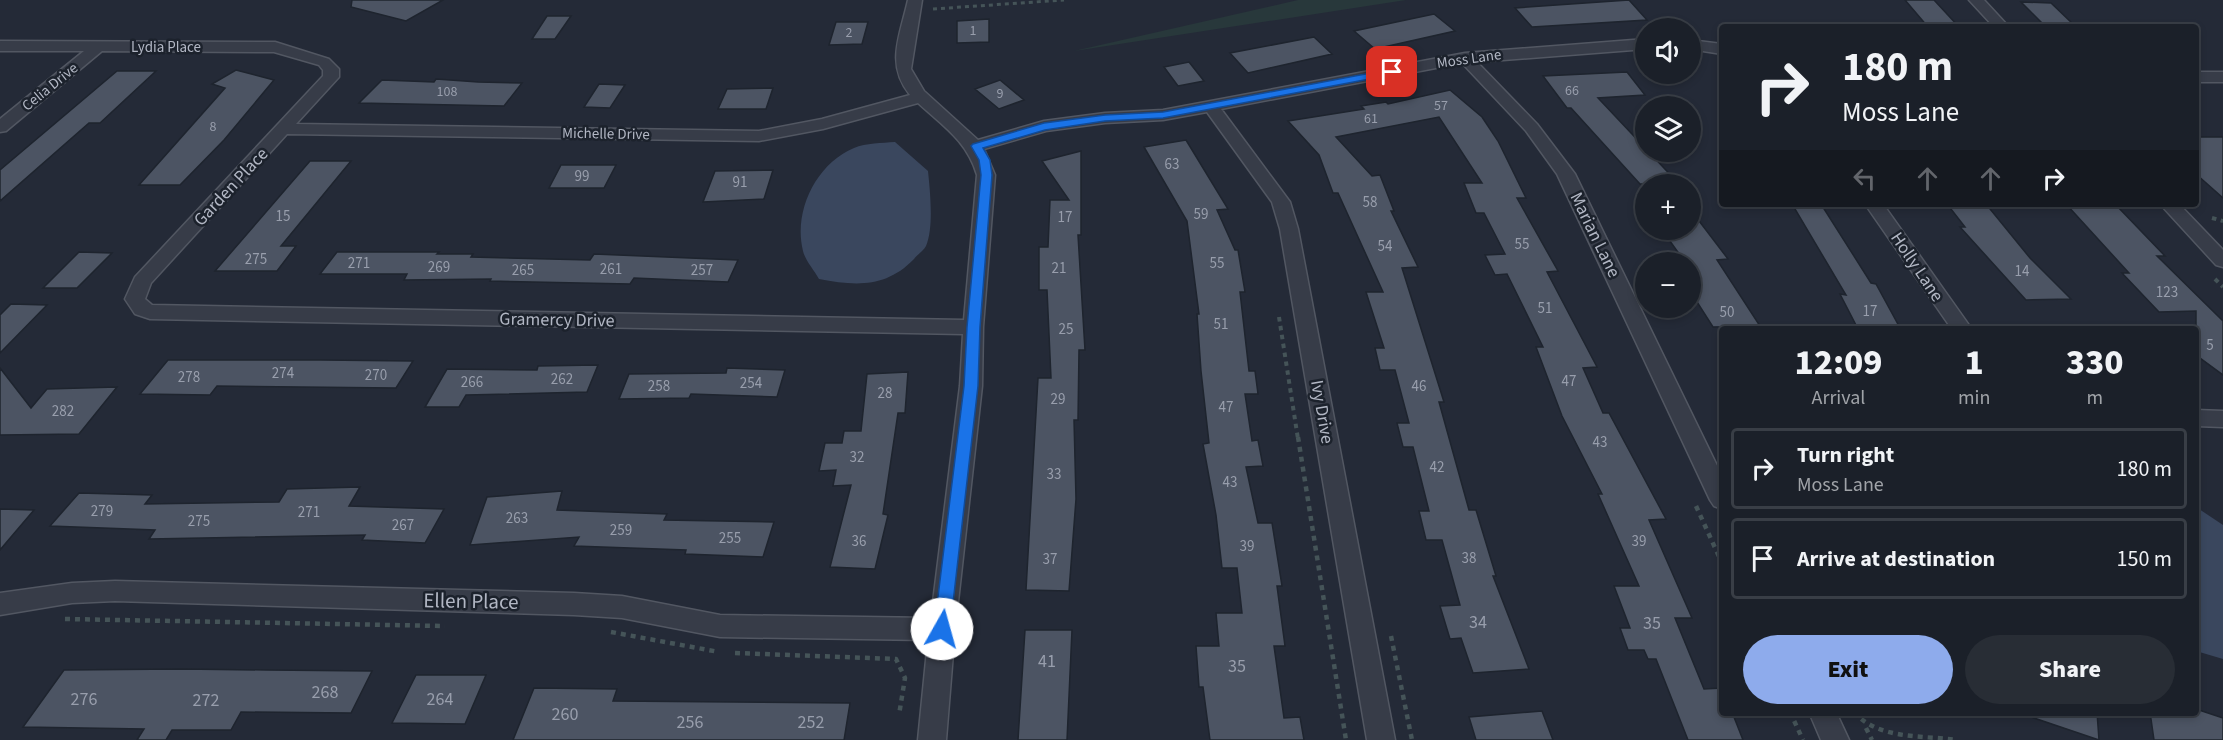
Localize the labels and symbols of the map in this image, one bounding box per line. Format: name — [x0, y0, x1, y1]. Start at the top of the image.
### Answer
house number: 1 — [970, 21, 977, 41]
house number: 2 — [846, 23, 853, 43]
street label: Lydia Place — [131, 37, 201, 58]
street label: Moss Lane — [1435, 44, 1503, 74]
pin — [1366, 46, 1417, 97]
street label: Celia Drive — [18, 58, 82, 116]
house number: 66 — [1565, 81, 1579, 101]
house number: 108 — [437, 82, 457, 102]
house number: 9 — [997, 84, 1004, 104]
house number: 57 — [1434, 96, 1448, 116]
house number: 61 — [1364, 109, 1378, 129]
house number: 8 — [210, 117, 217, 137]
street label: Michelle Drive — [562, 123, 650, 145]
street label: Garden Place — [188, 142, 274, 232]
house number: 63 — [1165, 154, 1179, 175]
house number: 99 — [575, 166, 589, 187]
house number: 91 — [733, 172, 747, 193]
street label: Marian Lane — [1564, 188, 1626, 282]
house number: 58 — [1363, 192, 1377, 213]
house number: 59 — [1194, 204, 1208, 225]
house number: 15 — [276, 206, 290, 227]
house number: 17 — [1058, 207, 1072, 228]
street label: Holly Lane — [1884, 227, 1950, 307]
house number: 55 — [1515, 234, 1529, 255]
house number: 54 — [1378, 236, 1393, 257]
house number: 275 — [245, 249, 267, 270]
house number: 271 — [348, 253, 370, 274]
house number: 55 — [1210, 253, 1224, 274]
house number: 269 — [428, 257, 450, 278]
house number: 21 — [1052, 258, 1066, 279]
house number: 261 — [600, 259, 622, 280]
house number: 265 — [512, 260, 534, 281]
house number: 257 — [691, 260, 713, 281]
house number: 14 — [2015, 261, 2030, 282]
house number: 123 — [2156, 282, 2178, 303]
house number: 51 — [1538, 298, 1552, 319]
house number: 17 — [1863, 301, 1877, 322]
house number: 50 — [1720, 302, 1734, 323]
street label: Gramercy Drive — [499, 306, 615, 334]
house number: 51 — [1214, 314, 1228, 335]
house number: 25 — [1059, 319, 1073, 340]
house number: 5 — [2206, 335, 2214, 356]
house number: 274 — [272, 363, 295, 384]
house number: 270 — [365, 365, 387, 386]
house number: 278 — [178, 367, 200, 388]
house number: 262 — [551, 369, 573, 390]
house number: 47 — [1562, 371, 1576, 392]
house number: 266 — [461, 372, 483, 393]
house number: 254 — [740, 373, 763, 394]
house number: 258 — [648, 376, 670, 397]
house number: 46 — [1412, 376, 1426, 397]
street label: Ivy Drive — [1304, 378, 1340, 446]
house number: 28 — [878, 383, 892, 404]
house number: 29 — [1051, 389, 1065, 410]
house number: 47 — [1219, 397, 1233, 418]
house number: 282 — [52, 401, 74, 422]
house number: 43 — [1593, 432, 1607, 453]
house number: 32 — [850, 447, 864, 468]
house number: 42 — [1430, 457, 1444, 478]
house number: 33 — [1047, 464, 1061, 485]
house number: 43 — [1223, 472, 1237, 493]
house number: 279 — [91, 501, 113, 522]
house number: 271 — [298, 502, 320, 523]
house number: 263 — [506, 508, 528, 529]
house number: 275 — [188, 511, 210, 532]
house number: 267 — [392, 515, 414, 536]
house number: 259 — [610, 520, 632, 541]
house number: 255 — [719, 528, 741, 549]
house number: 36 — [852, 531, 866, 552]
house number: 39 — [1632, 531, 1646, 552]
house number: 39 — [1240, 536, 1254, 557]
house number: 38 — [1462, 548, 1476, 569]
house number: 37 — [1043, 549, 1057, 570]
street label: Ellen Place — [423, 585, 519, 617]
position arrow — [910, 597, 974, 661]
house number: 34 — [1469, 610, 1487, 635]
house number: 35 — [1643, 611, 1661, 636]
house number: 41 — [1038, 649, 1056, 674]
house number: 35 — [1228, 654, 1246, 679]
house number: 268 — [312, 680, 338, 705]
house number: 276 — [71, 687, 97, 712]
house number: 264 — [427, 687, 453, 712]
house number: 272 — [193, 688, 219, 713]
house number: 260 — [552, 702, 578, 727]
house number: 256 — [677, 710, 703, 735]
house number: 252 — [798, 710, 824, 735]

